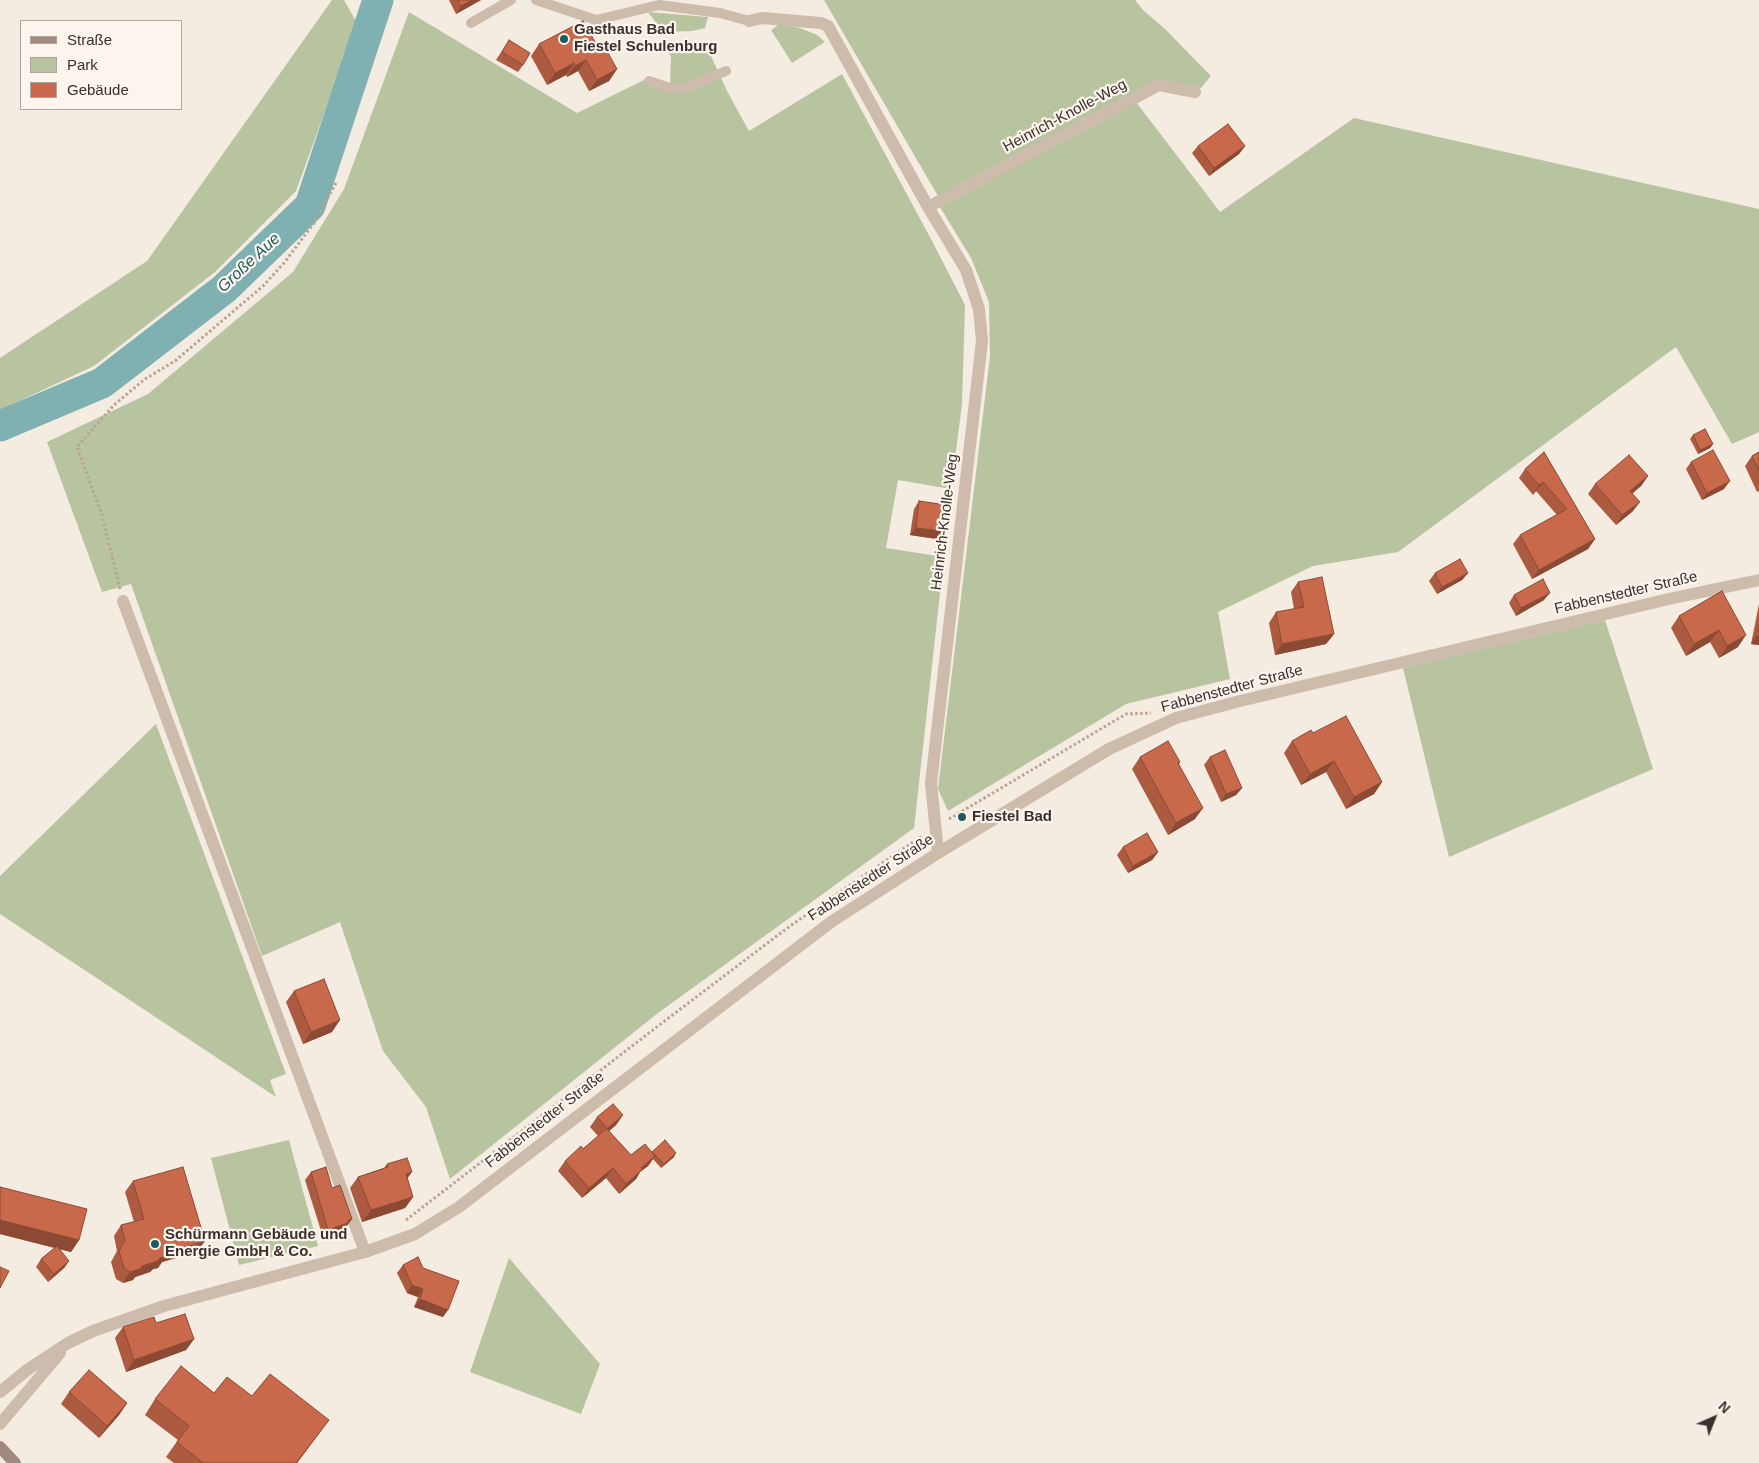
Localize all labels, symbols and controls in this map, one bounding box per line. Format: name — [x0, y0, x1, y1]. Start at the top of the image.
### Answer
legend — [20, 20, 182, 110]
place label: Gasthaus Bad Fiestel Schulenburg — [574, 21, 717, 56]
text: Straße — [67, 31, 112, 48]
marker: Gasthaus Bad Fiestel Schulenburg — [558, 33, 570, 45]
text: Park — [67, 56, 98, 73]
street label: Heinrich-Knolle-Weg — [1000, 76, 1130, 156]
text: Gebäude — [67, 81, 129, 98]
water label: Große Aue — [214, 229, 284, 297]
street label: Heinrich-Knolle-Weg — [928, 453, 962, 591]
street label: Fabbenstedter Straße — [1553, 568, 1699, 618]
street label: Fabbenstedter Straße — [1159, 661, 1305, 717]
place label: Fiestel Bad — [972, 808, 1052, 826]
marker: Fiestel Bad — [956, 811, 968, 823]
street label: Fabbenstedter Straße — [805, 831, 937, 925]
street label: Fabbenstedter Straße — [482, 1068, 608, 1172]
place label: Schürmann Gebäude und Energie GmbH & Co. — [165, 1226, 348, 1261]
marker: Schürmann Gebäude und Energie GmbH & Co. — [149, 1238, 161, 1250]
north arrow — [1689, 1393, 1739, 1443]
text: N — [1715, 1398, 1734, 1416]

